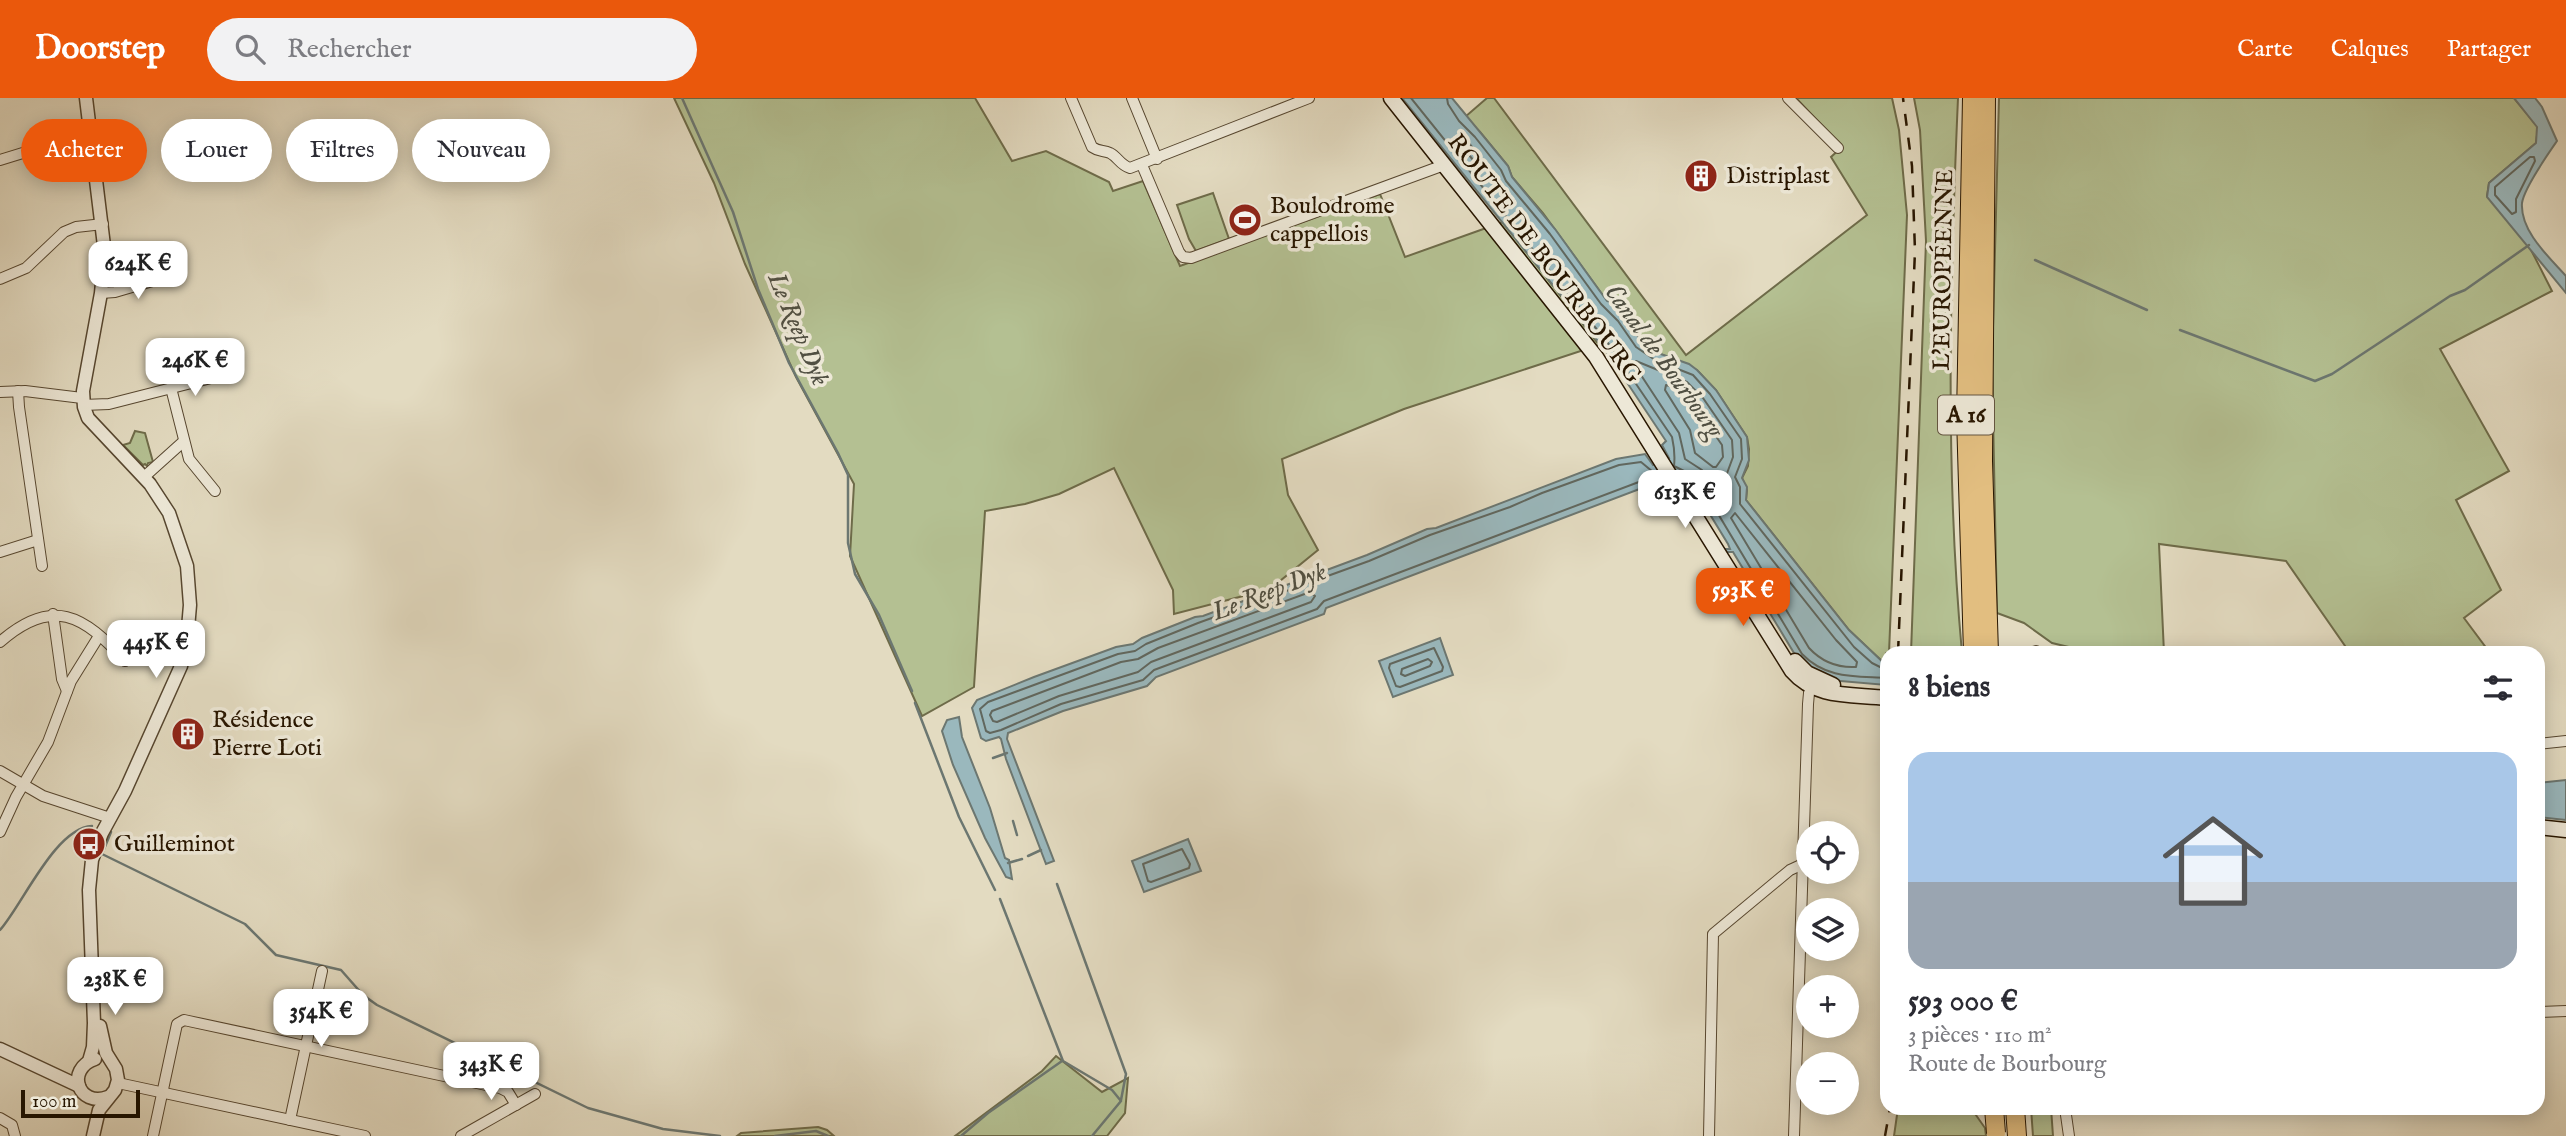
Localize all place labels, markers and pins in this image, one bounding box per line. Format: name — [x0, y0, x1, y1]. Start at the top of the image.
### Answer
building icon: Distriplast — [1682, 157, 1720, 195]
place label: Distriplast — [1726, 161, 1830, 192]
place label: Boulodrome cappellois — [1270, 191, 1395, 250]
sports icon: Boulodrome cappellois — [1226, 201, 1264, 239]
pin: 624K € — [81, 242, 195, 301]
pin: 246K € — [138, 338, 252, 398]
pin: 613K € — [1628, 470, 1742, 530]
pin: 593K € — [1686, 568, 1800, 628]
pin: 445K € — [99, 620, 213, 680]
place label: Résidence Pierre Loti — [212, 705, 322, 764]
building icon: Résidence Pierre Loti — [169, 715, 207, 753]
bus stop icon: Guilleminot — [70, 825, 108, 863]
place label: Guilleminot — [114, 829, 235, 860]
pin: 238K € — [58, 958, 172, 1017]
pin: 354K € — [264, 990, 378, 1049]
pin: 343K € — [434, 1042, 548, 1102]

